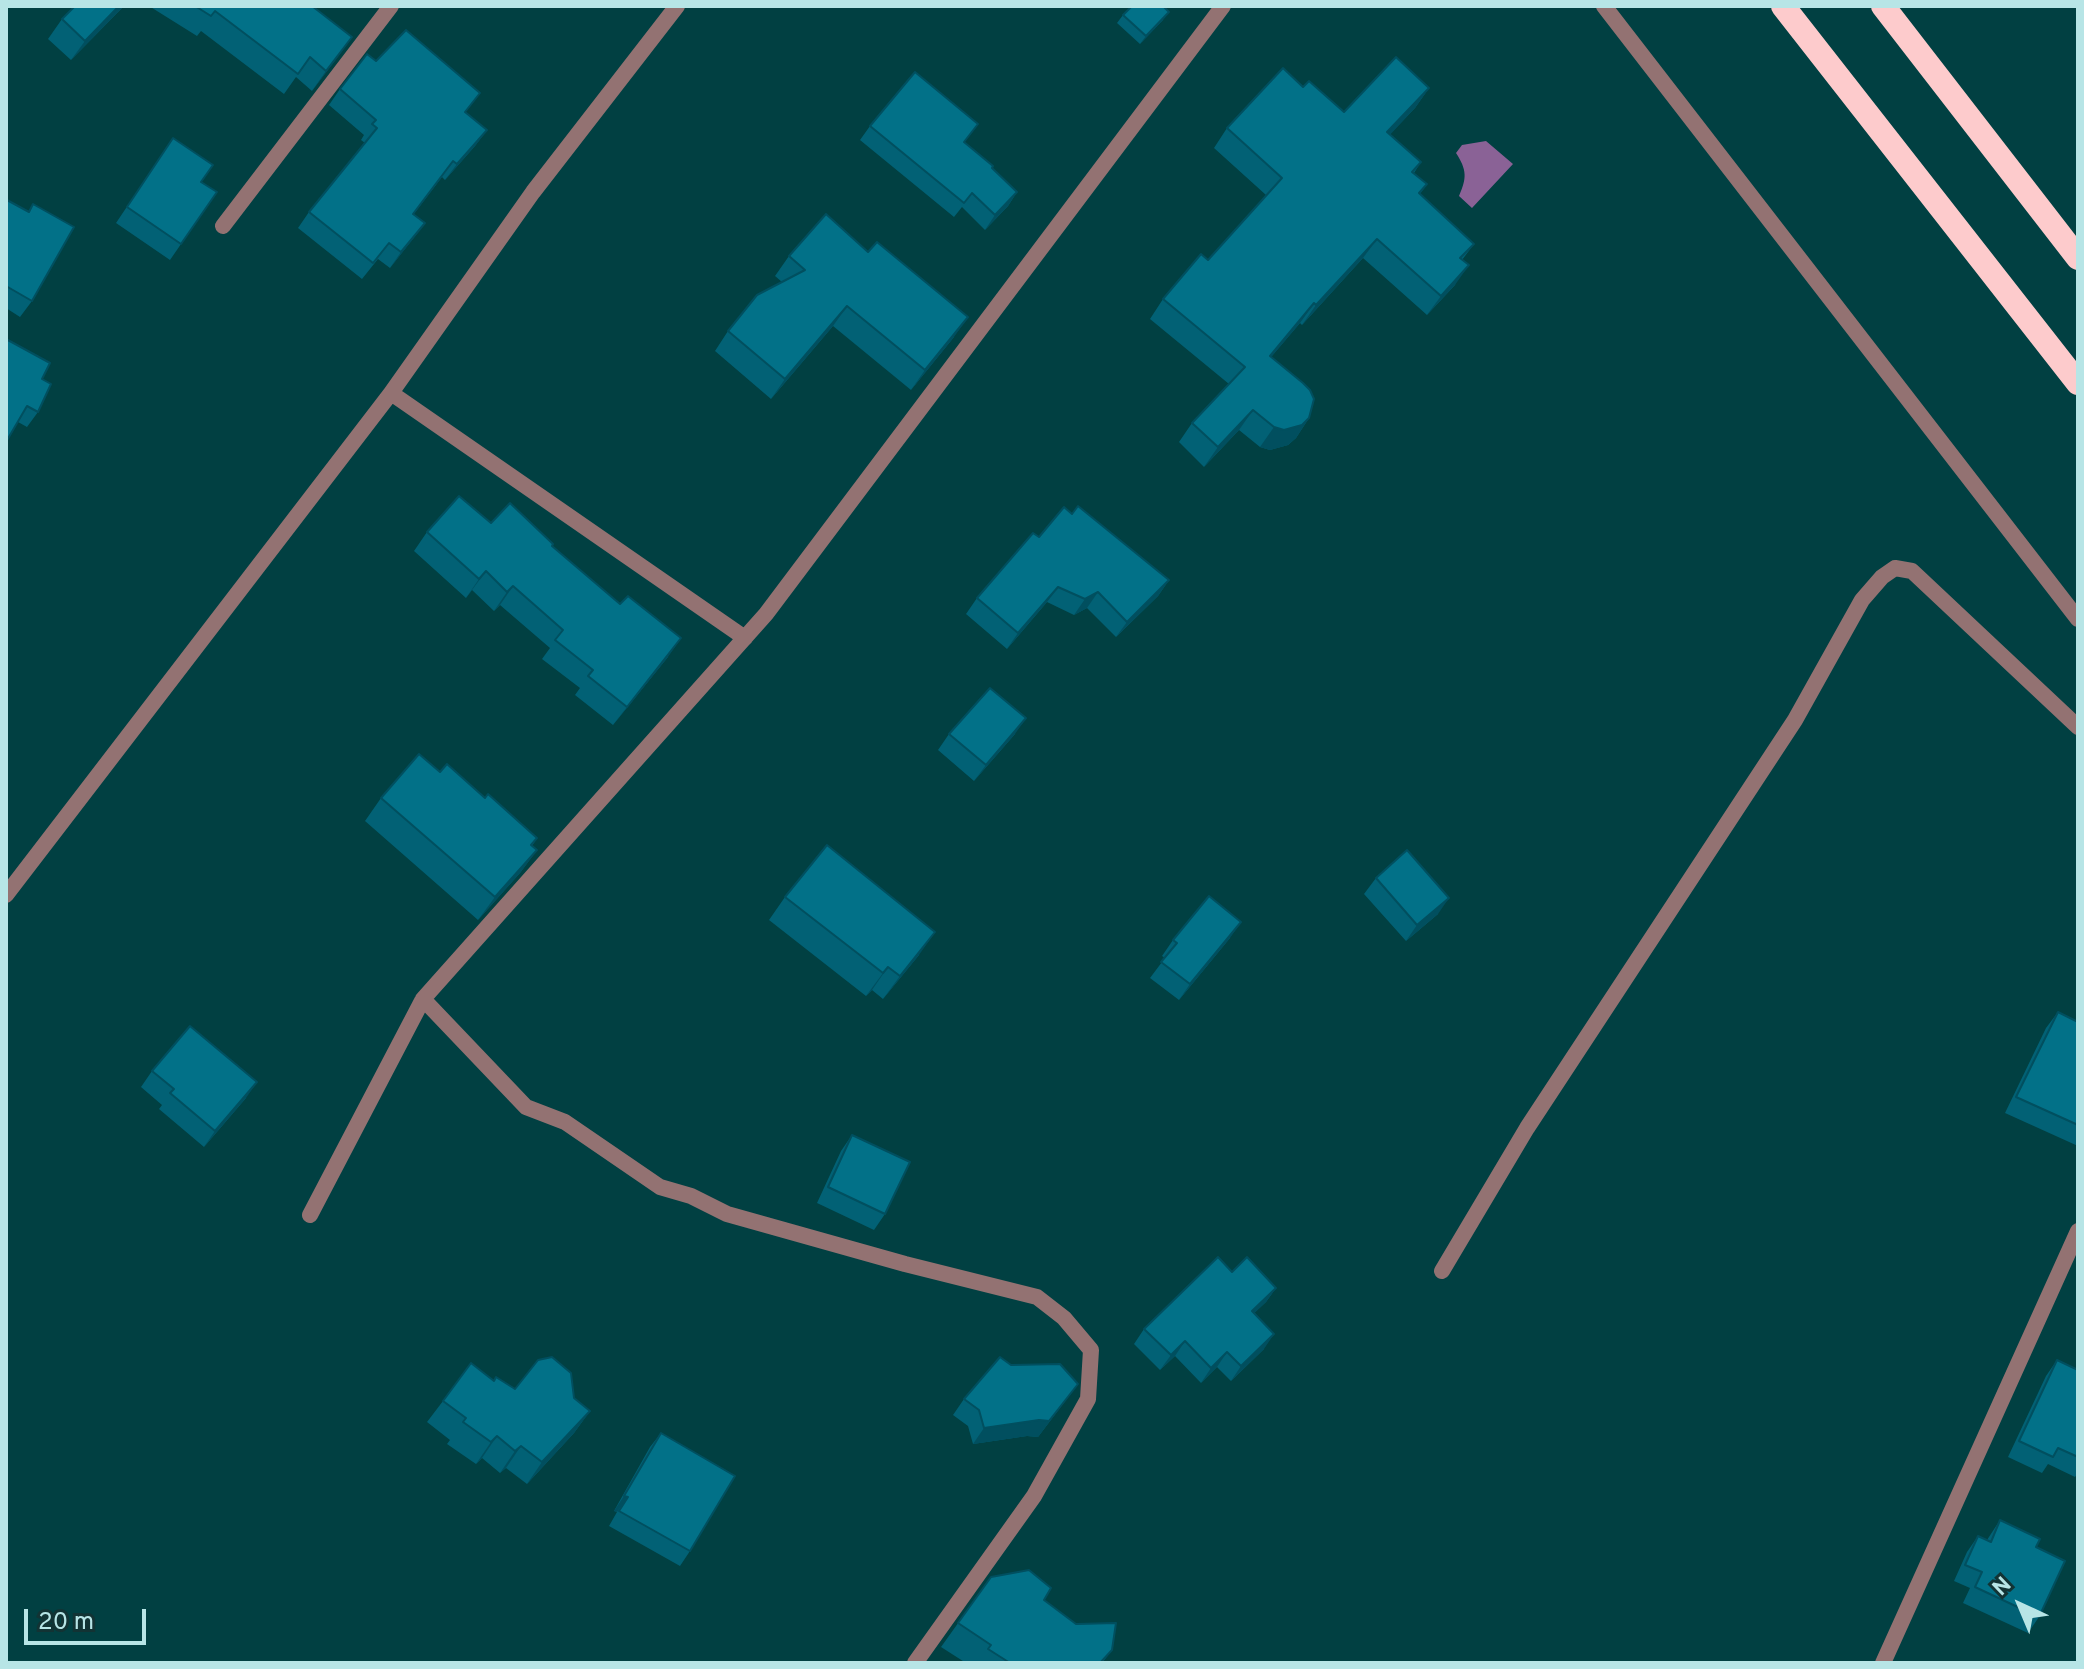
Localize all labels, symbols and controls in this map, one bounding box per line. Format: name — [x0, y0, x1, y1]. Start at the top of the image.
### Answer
north arrow — [1980, 1565, 2060, 1645]
text: N — [1988, 1572, 2018, 1603]
scale bar — [28, 1593, 150, 1643]
text: 20 m — [38, 1608, 94, 1638]

